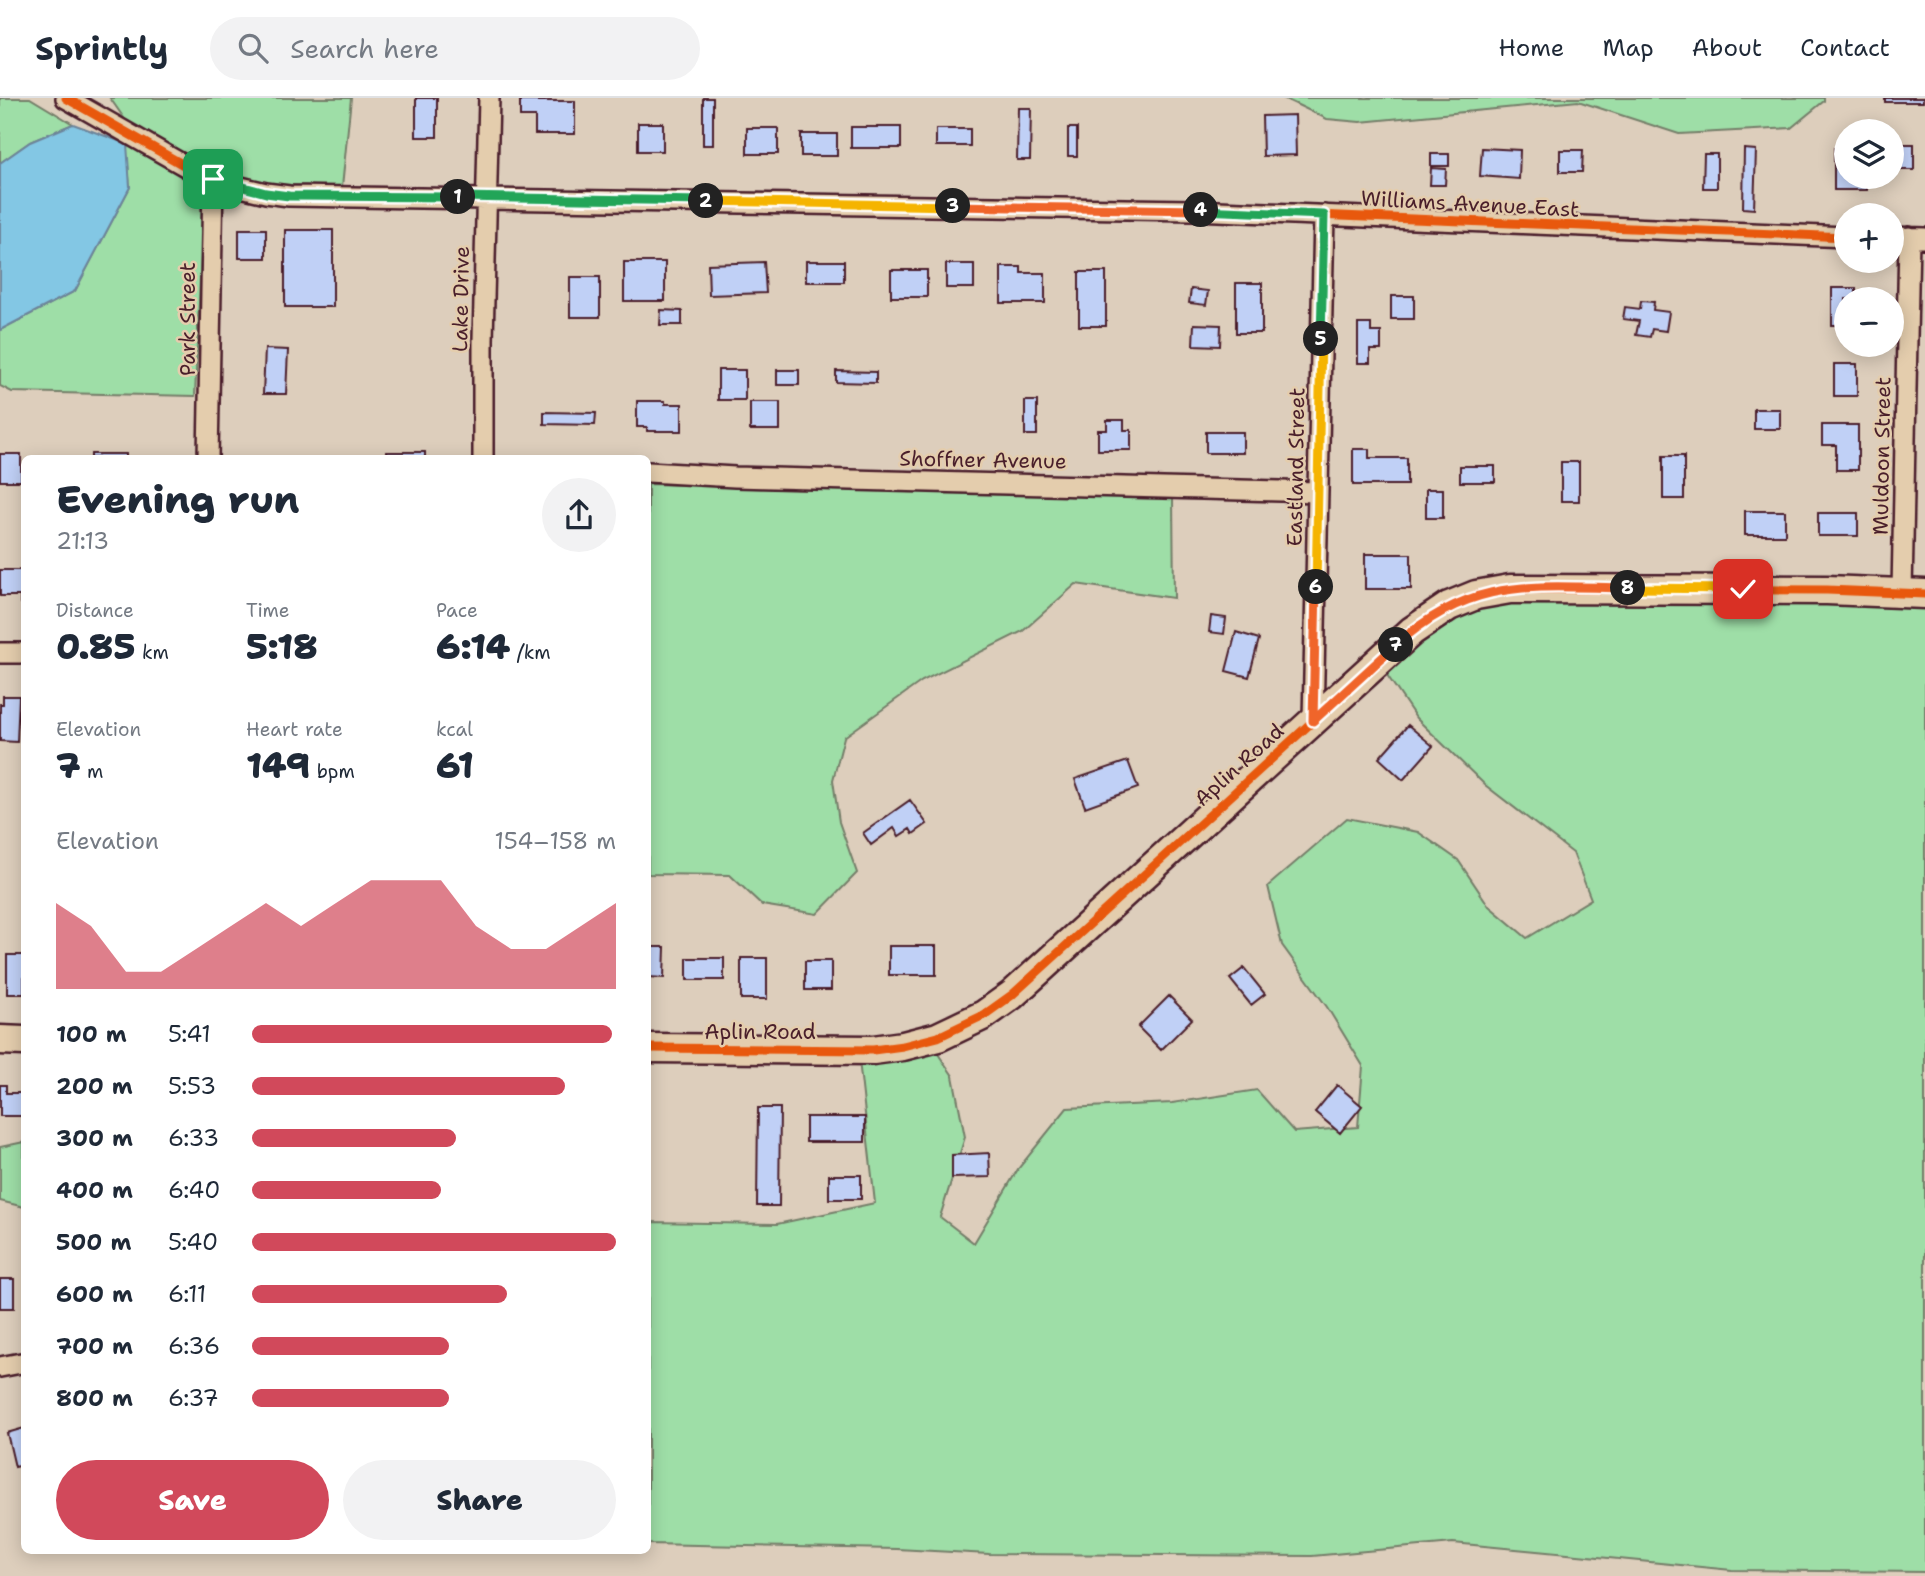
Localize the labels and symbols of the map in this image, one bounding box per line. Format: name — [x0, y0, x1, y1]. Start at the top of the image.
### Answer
pin — [183, 149, 243, 209]
pin: 1 — [440, 180, 476, 214]
pin: 2 — [688, 184, 724, 218]
street label: Williams Avenue East — [1360, 184, 1580, 224]
pin: 3 — [936, 188, 970, 224]
pin: 4 — [1184, 192, 1218, 228]
street label: Lake Drive — [446, 246, 476, 352]
street label: Park Street — [174, 262, 202, 376]
pin: 5 — [1304, 322, 1338, 356]
street label: Muldoon Street — [1867, 377, 1897, 535]
street label: Eastland Street — [1281, 387, 1311, 547]
street label: Shoffner Avenue — [899, 445, 1067, 475]
pin — [1713, 559, 1773, 619]
pin: 6 — [1298, 570, 1334, 604]
pin: 8 — [1610, 570, 1646, 606]
pin: 7 — [1378, 628, 1414, 662]
street label: Aplin Road — [1188, 717, 1290, 813]
street label: Aplin Road — [704, 1018, 816, 1046]

